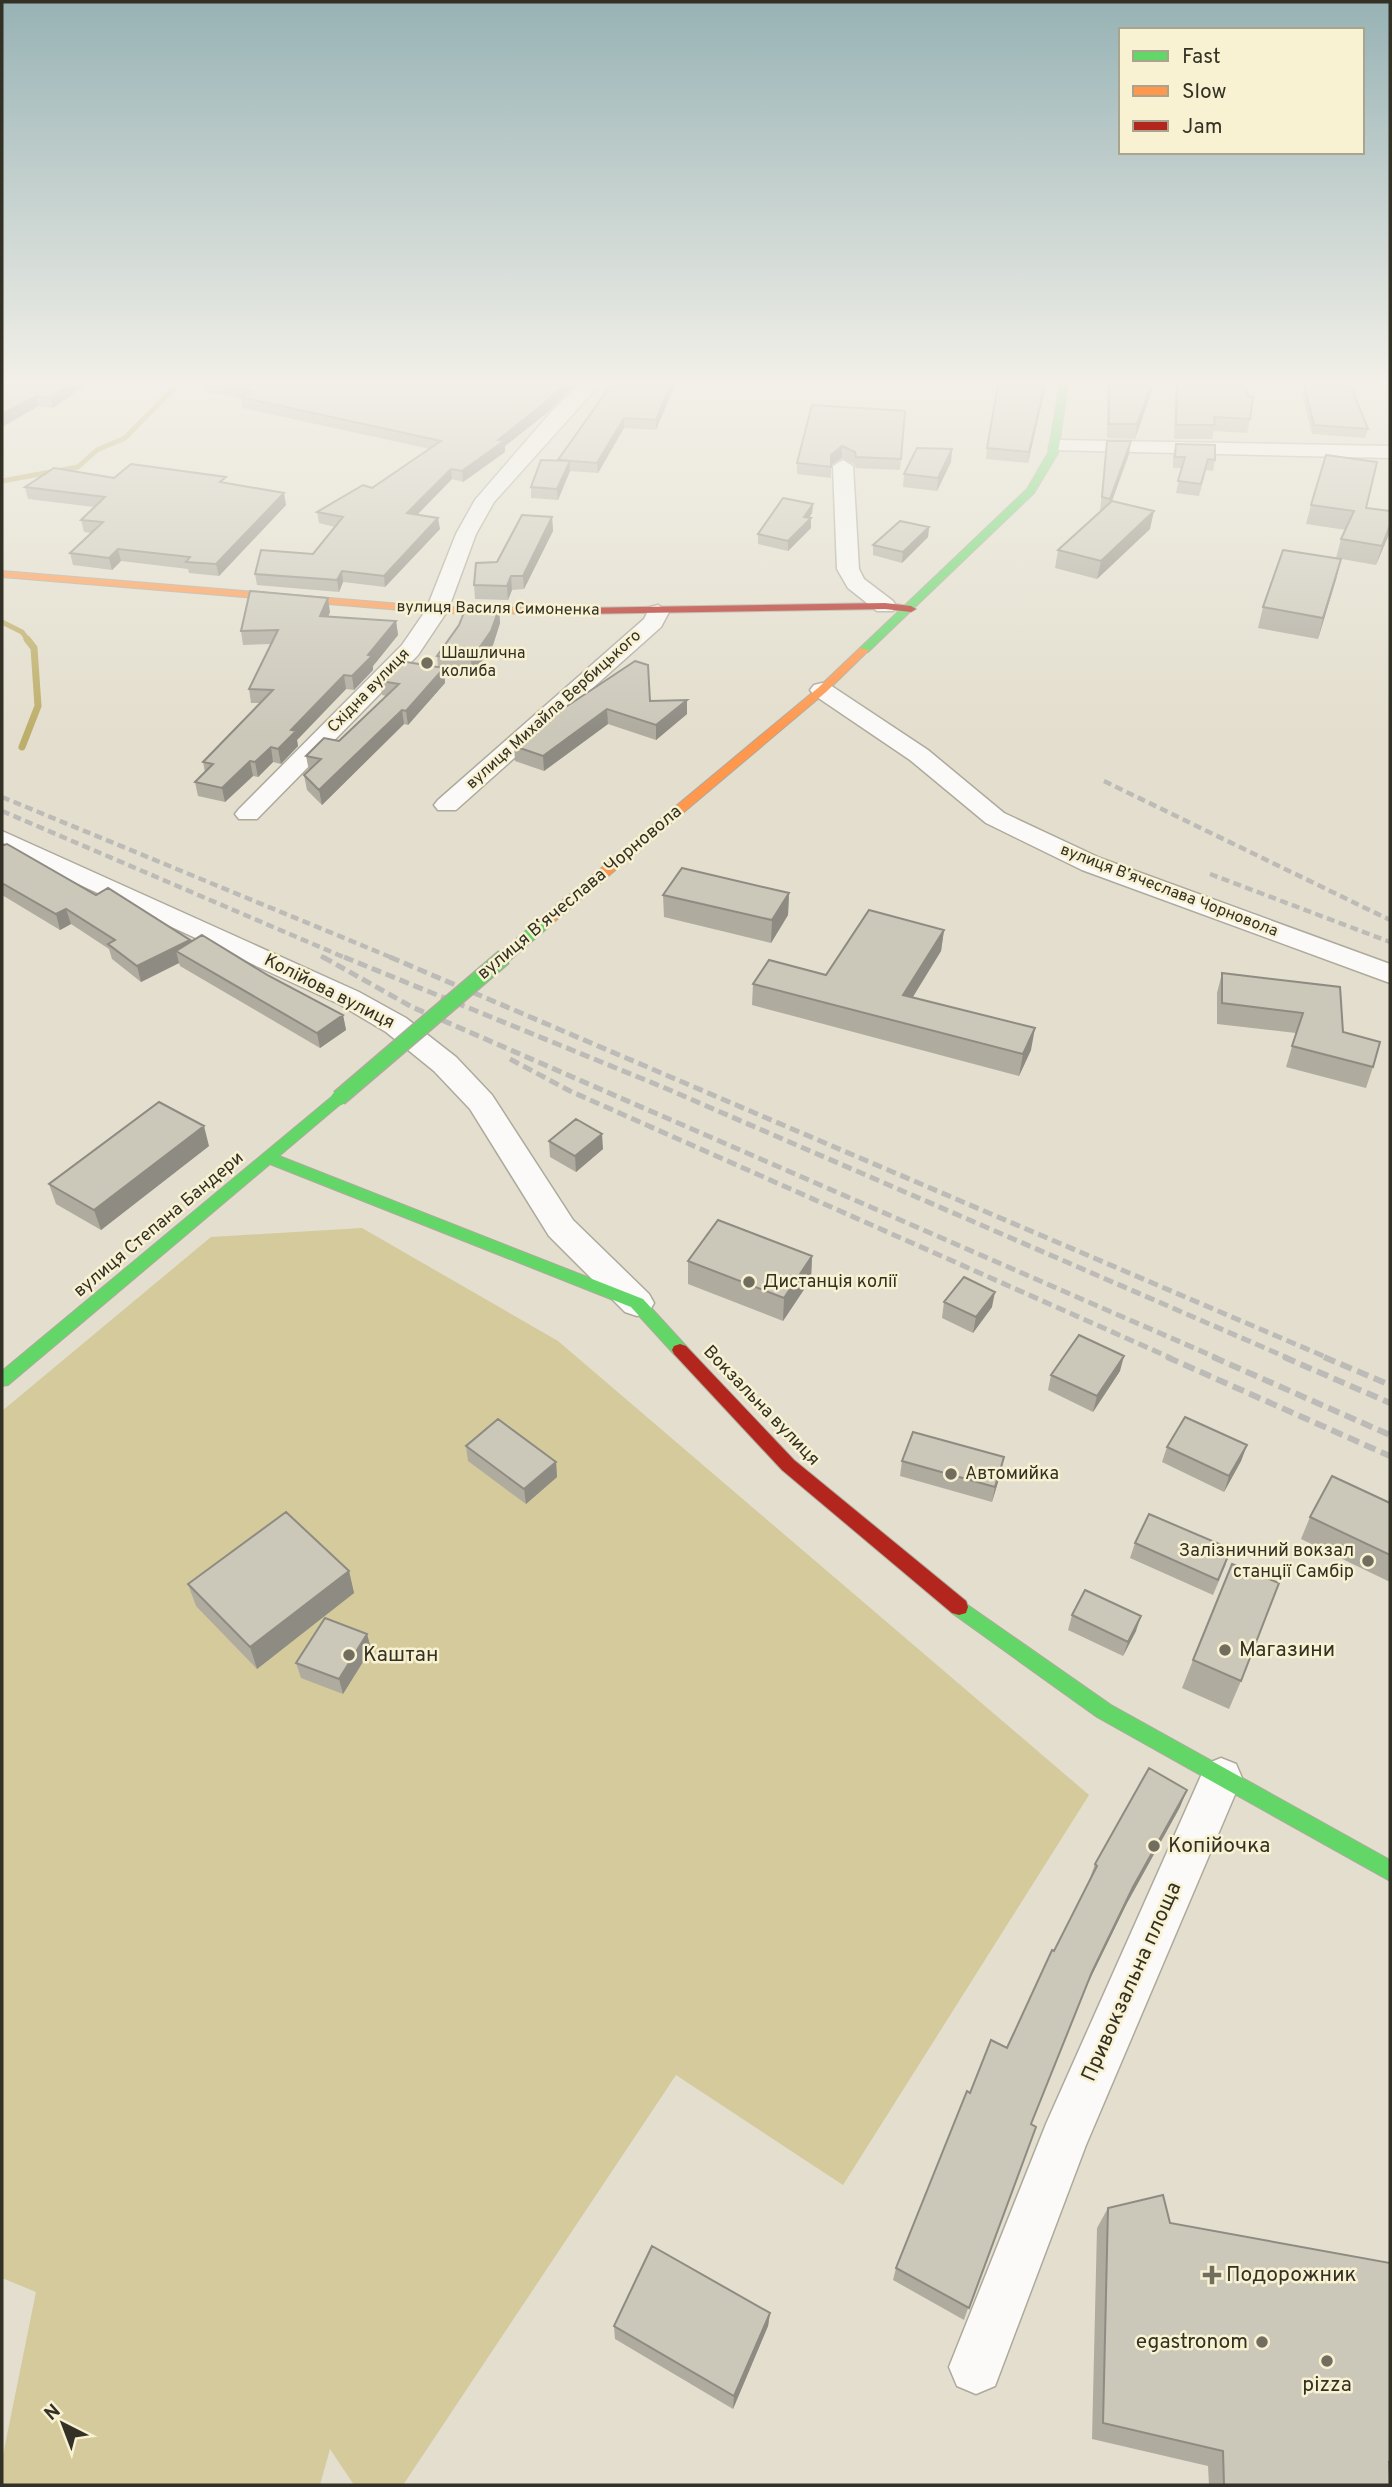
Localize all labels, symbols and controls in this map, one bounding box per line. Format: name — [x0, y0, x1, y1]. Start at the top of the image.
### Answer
legend — [1119, 28, 1364, 154]
text: Fast — [1182, 44, 1221, 71]
text: Slow — [1182, 79, 1227, 106]
text: Jam — [1182, 114, 1223, 141]
street label: вулиця Василя Симоненка — [396, 597, 600, 621]
street label: вулиця Михайла Вербицького — [462, 626, 646, 794]
place label: Шашлична колиба — [441, 644, 526, 682]
street label: Східна вулиця — [324, 645, 414, 737]
marker: Шашлична колиба — [419, 655, 435, 671]
street label: вулиця Вʼячеслава Чорновола — [473, 801, 687, 985]
street label: вулиця Вʼячеслава Чорновола — [1057, 840, 1281, 942]
street label: Колійова вулиця — [260, 949, 398, 1035]
street label: вулиця Степана Бандери — [69, 1147, 249, 1303]
place label: Дистанція колії — [763, 1271, 898, 1294]
marker: Дистанція колії — [741, 1274, 757, 1290]
street label: Вокзальна вулиця — [698, 1341, 824, 1471]
place label: Автомийка — [965, 1463, 1059, 1486]
marker: Автомийка — [943, 1466, 959, 1482]
place label: Залізничний вокзал станції Самбір — [1179, 1540, 1354, 1584]
marker: Залізничний вокзал станції Самбір — [1360, 1553, 1376, 1569]
place label: Магазини — [1239, 1637, 1335, 1664]
place label: Каштан — [363, 1642, 438, 1669]
marker: Магазини — [1217, 1642, 1233, 1658]
marker: Каштан — [341, 1647, 357, 1663]
place label: Копійочка — [1168, 1833, 1270, 1860]
marker: Копійочка — [1146, 1838, 1162, 1854]
street label: Привокзальна площа — [1076, 1878, 1188, 2086]
place label: Подорожник — [1226, 2262, 1357, 2289]
marker: Подорожник — [1204, 2267, 1220, 2283]
place label: egastronom — [1136, 2329, 1248, 2356]
marker: egastronom — [1254, 2334, 1270, 2350]
marker: pizza — [1319, 2353, 1335, 2369]
place label: pizza — [1302, 2372, 1352, 2399]
north arrow — [28, 2389, 98, 2459]
text: N — [40, 2399, 66, 2426]

